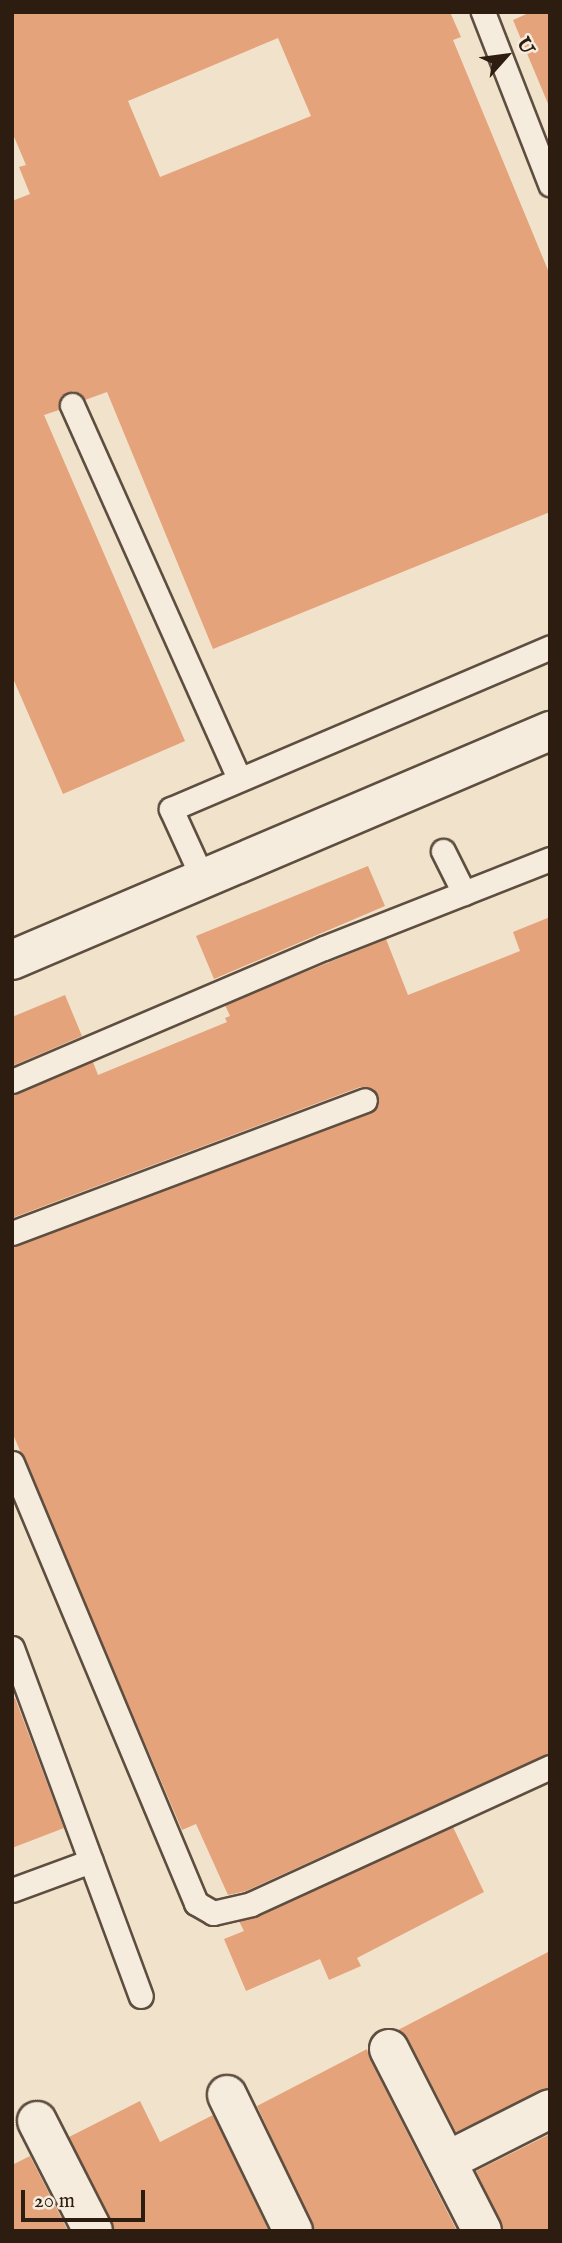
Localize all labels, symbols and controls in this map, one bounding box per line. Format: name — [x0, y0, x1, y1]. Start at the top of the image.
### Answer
north arrow — [471, 21, 541, 91]
text: U — [510, 33, 539, 59]
scale bar — [24, 2176, 149, 2220]
text: 20 m — [34, 2188, 75, 2215]

